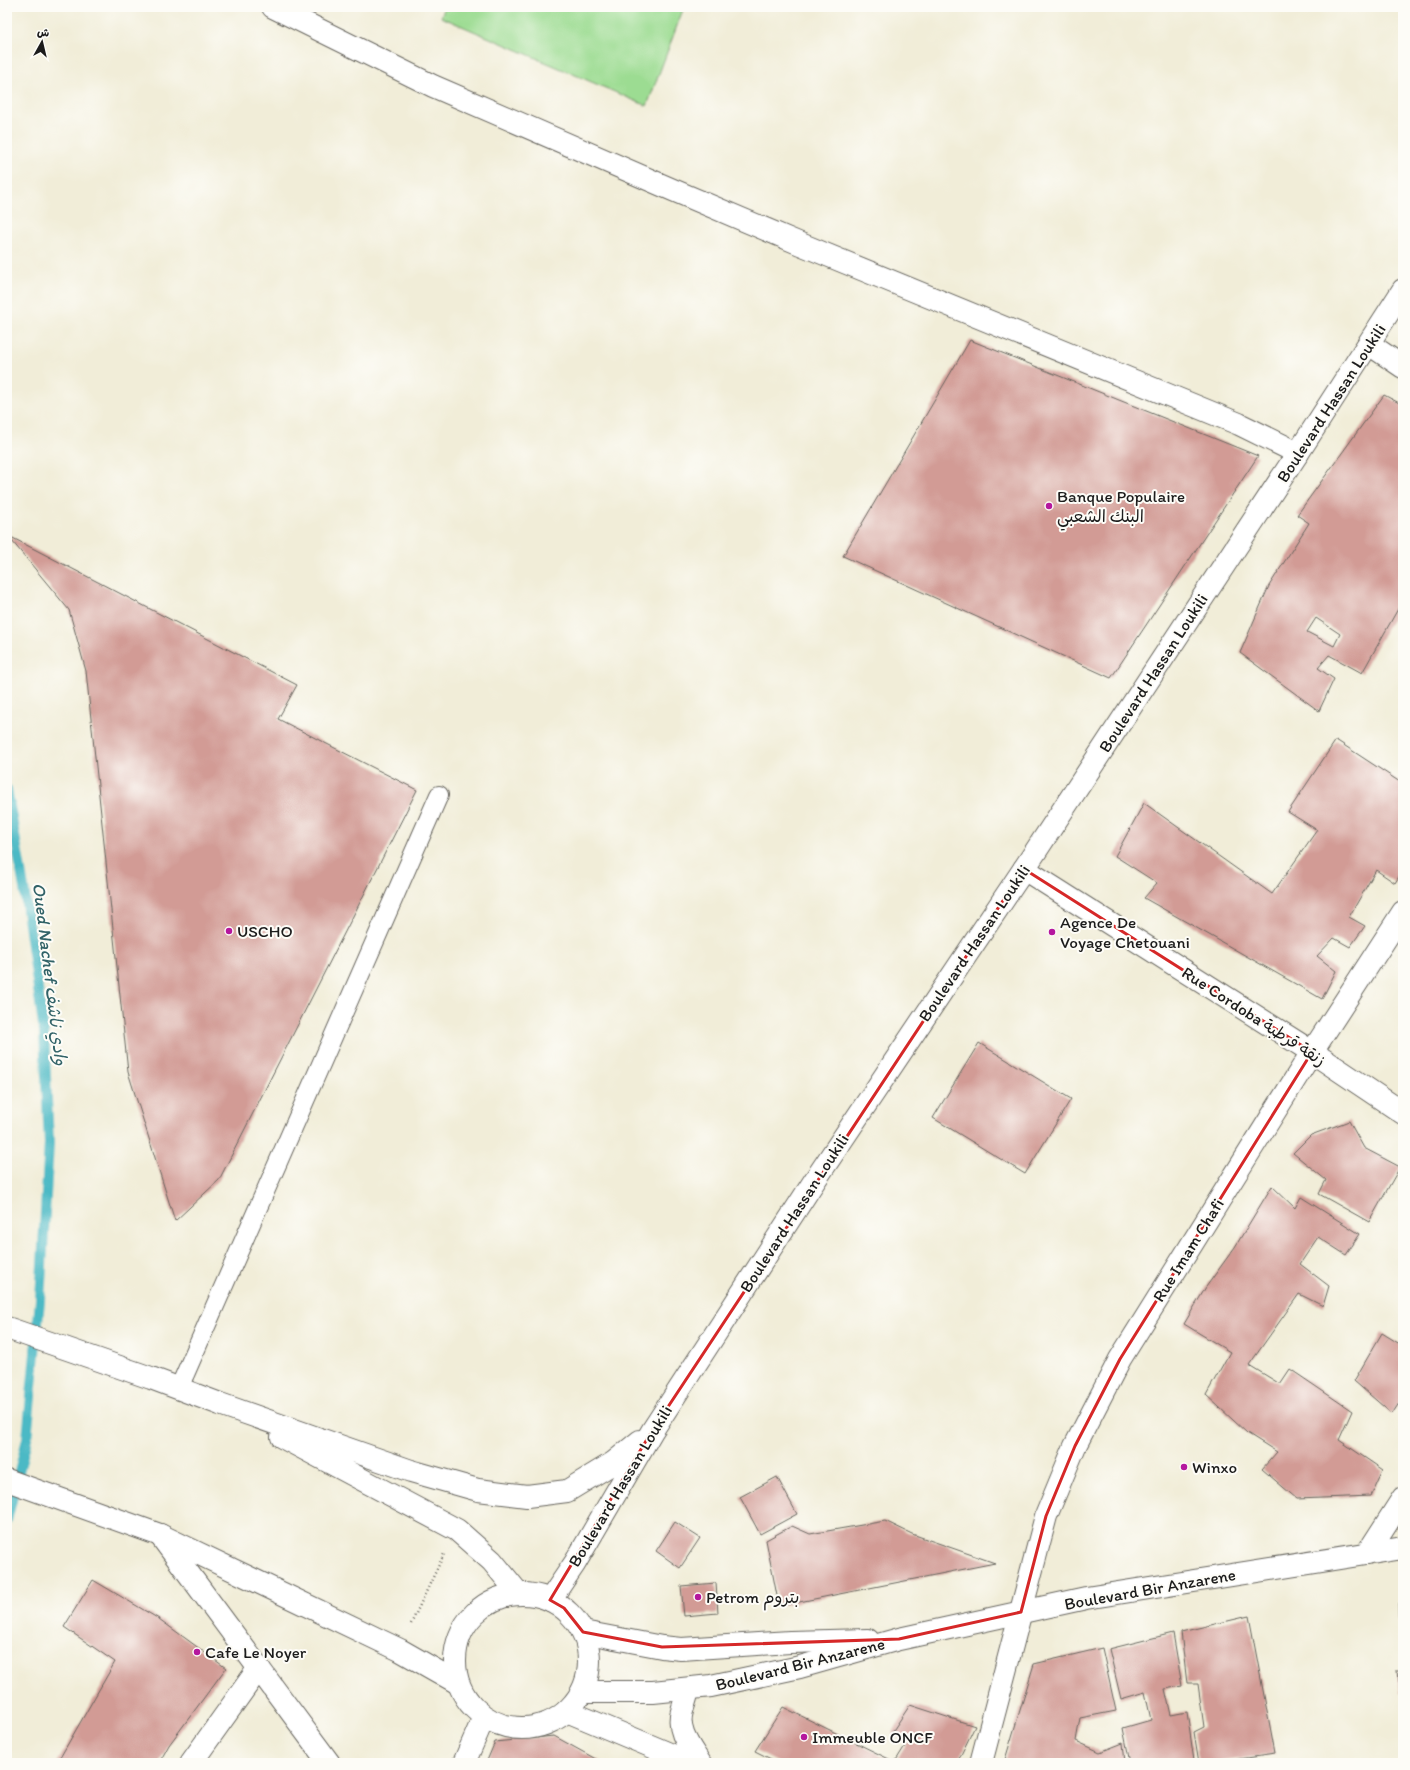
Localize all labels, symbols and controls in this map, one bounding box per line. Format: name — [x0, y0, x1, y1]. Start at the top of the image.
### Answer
north arrow — [22, 22, 62, 62]
text: ش — [36, 25, 50, 40]
street label: Boulevard Hassan Loukili — [1272, 320, 1390, 486]
place label: Banque Populaire البنك الشعبي — [1057, 486, 1185, 531]
marker: Banque Populaire البنك الشعبي — [1044, 501, 1054, 511]
street label: Boulevard Hassan Loukili — [1094, 590, 1212, 756]
street label: Boulevard Hassan Loukili — [914, 861, 1034, 1025]
water label: Oued Nachef وادي ناشف — [26, 881, 72, 1068]
place label: Agence De Voyage Chetouani — [1060, 912, 1190, 952]
place label: USCHO — [237, 921, 293, 941]
marker: USCHO — [224, 926, 234, 936]
marker: Agence De Voyage Chetouani — [1047, 927, 1057, 937]
street label: Rue Cordoba زنقة قرطبة — [1178, 962, 1330, 1070]
street label: Boulevard Hassan Loukili — [735, 1130, 853, 1296]
street label: Rue Imam Chafi — [1148, 1195, 1228, 1305]
street label: Boulevard Hassan Loukili — [564, 1402, 676, 1570]
place label: Winxo — [1192, 1457, 1237, 1477]
marker: Winxo — [1179, 1462, 1189, 1472]
street label: Boulevard Bir Anzarene — [1063, 1564, 1237, 1614]
place label: Petrom بتروم — [706, 1587, 799, 1611]
marker: Petrom بتروم — [693, 1592, 703, 1602]
street label: Boulevard Bir Anzarene — [713, 1633, 887, 1695]
place label: Cafe Le Noyer — [205, 1642, 307, 1662]
marker: Cafe Le Noyer — [192, 1647, 202, 1657]
place label: Immeuble ONCF — [812, 1727, 933, 1747]
marker: Immeuble ONCF — [799, 1732, 809, 1742]

